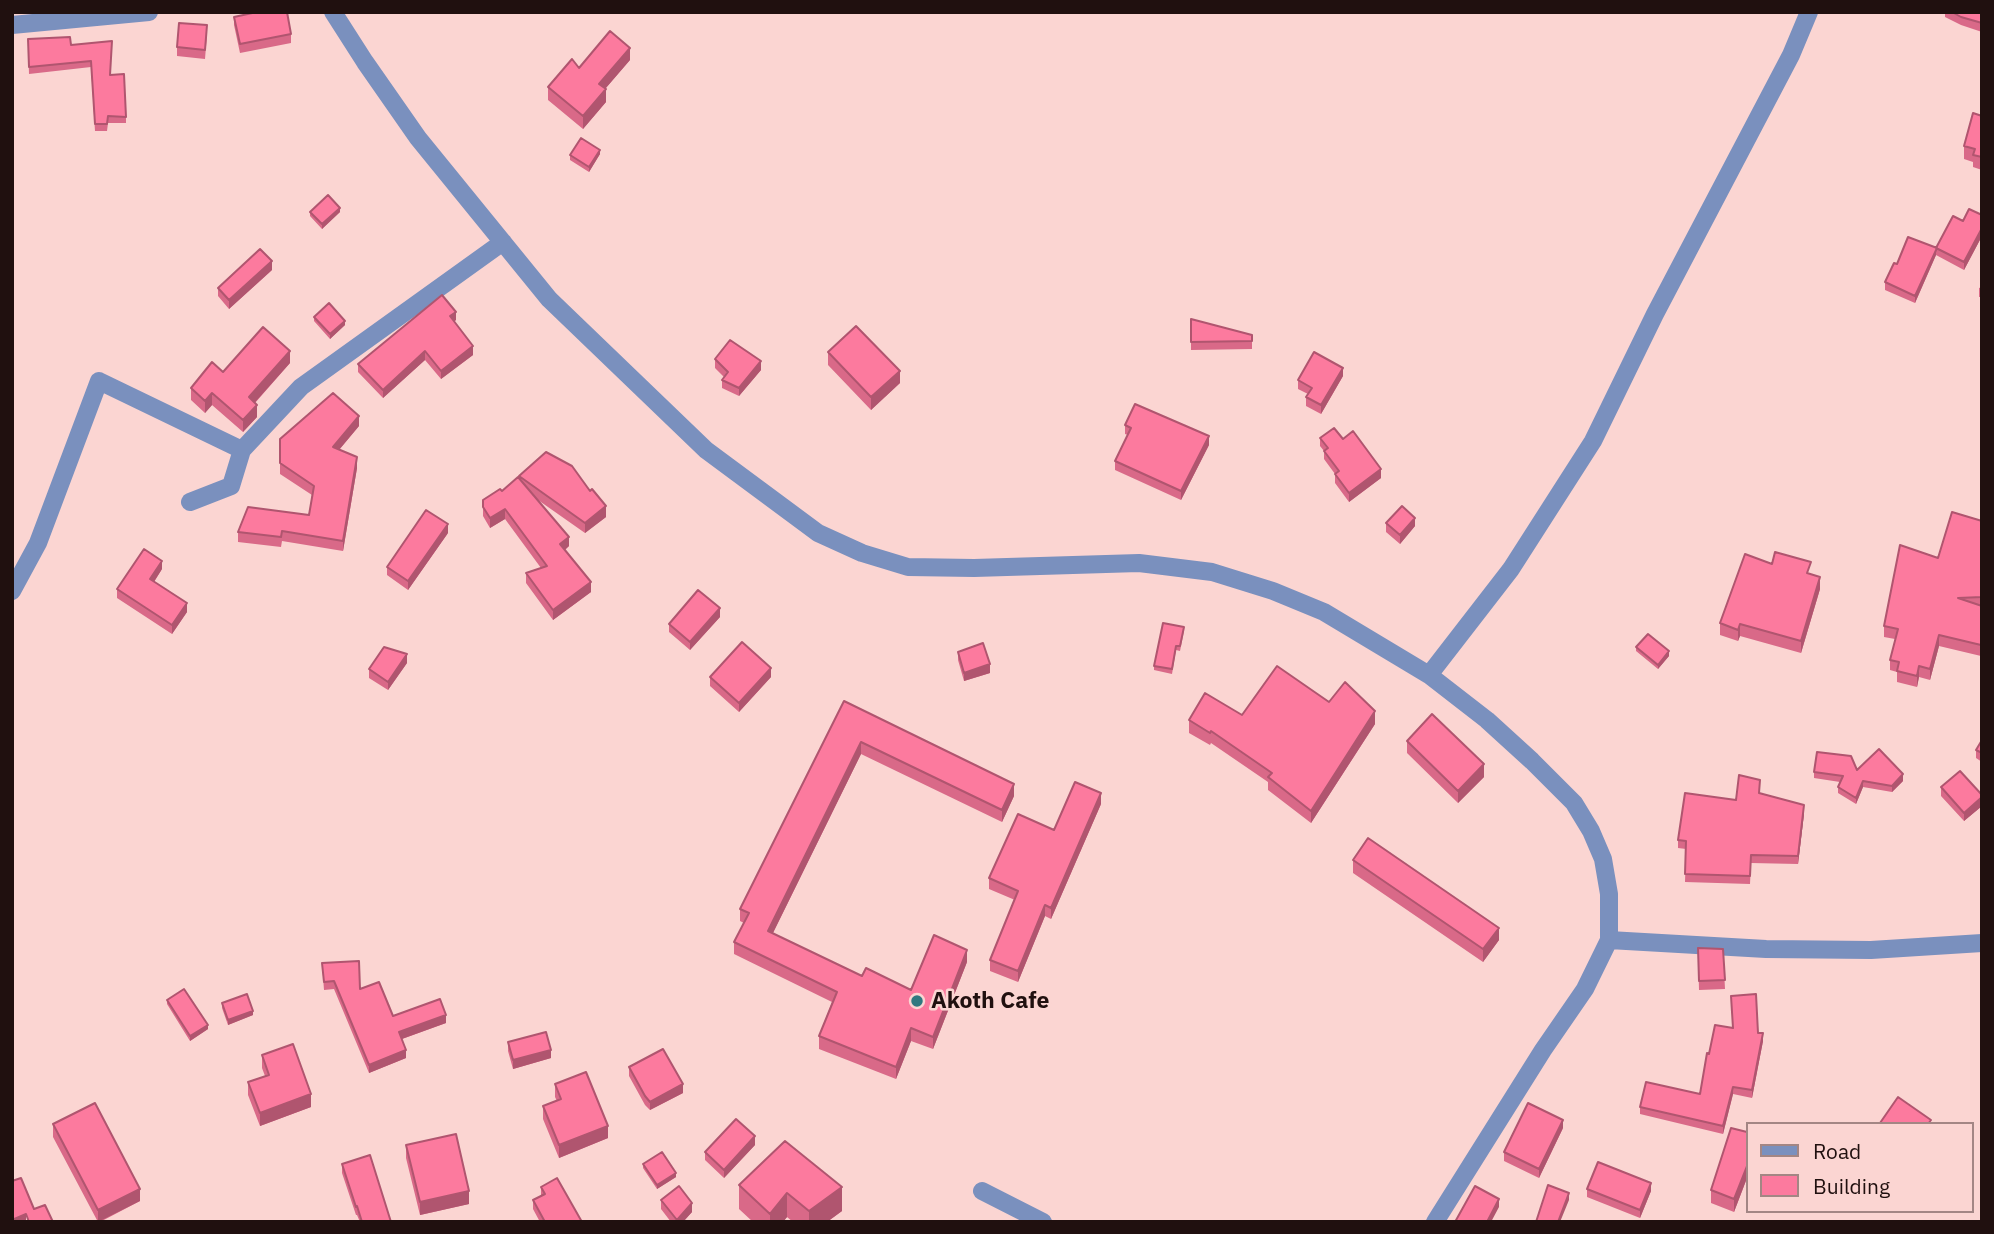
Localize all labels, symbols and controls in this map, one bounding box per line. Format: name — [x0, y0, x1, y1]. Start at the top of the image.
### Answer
place label: Akoth Cafe — [931, 987, 1049, 1015]
marker: Akoth Cafe — [909, 993, 925, 1009]
legend — [1745, 1122, 1973, 1213]
text: Road — [1813, 1137, 1861, 1165]
text: Building — [1813, 1172, 1890, 1200]

